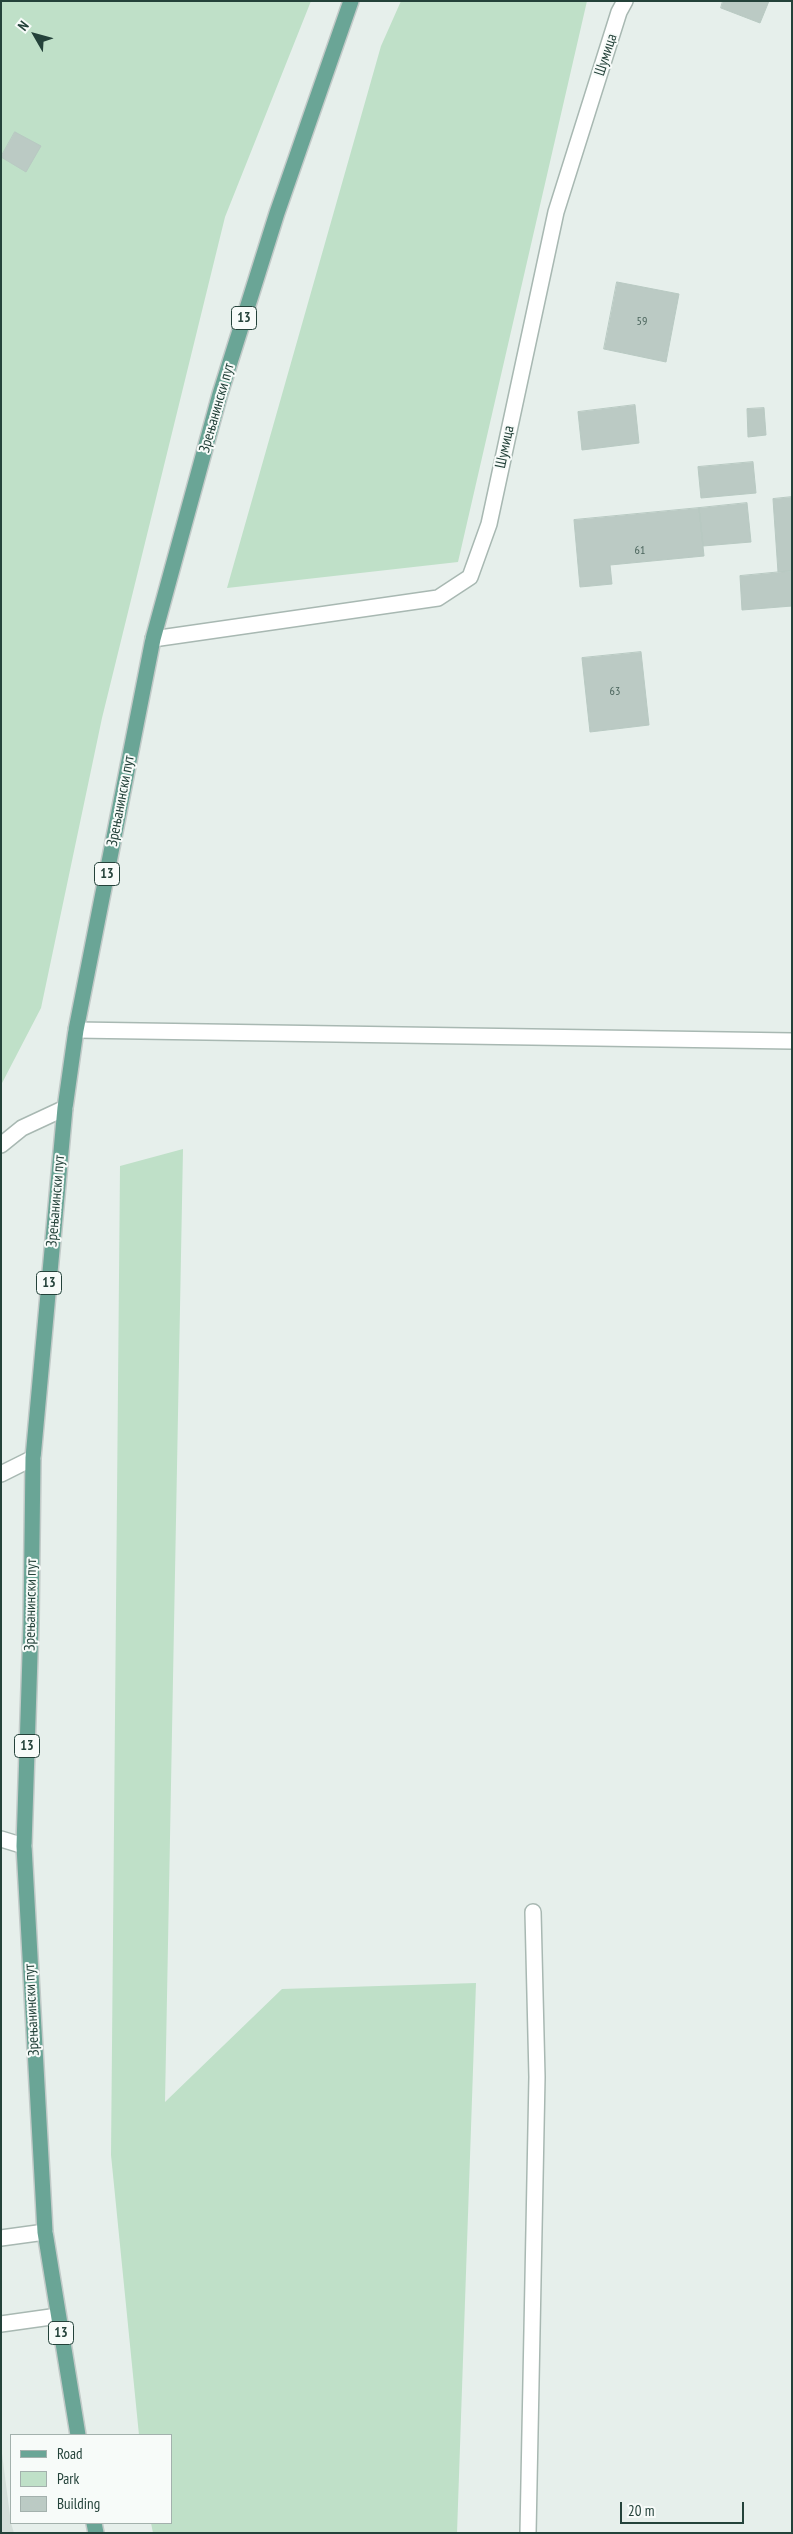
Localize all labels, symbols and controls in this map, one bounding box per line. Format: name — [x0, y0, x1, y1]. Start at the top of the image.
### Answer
north arrow — [10, 10, 60, 60]
text: N — [14, 17, 33, 34]
street label: Шумица — [591, 32, 621, 78]
road number: 13 — [232, 306, 256, 330]
house number: 59 — [637, 315, 647, 329]
street label: Зрењанински пут — [196, 361, 238, 455]
street label: Шумица — [492, 424, 518, 470]
house number: 61 — [635, 544, 645, 558]
house number: 63 — [610, 685, 620, 699]
street label: Зрењанински пут — [103, 754, 139, 848]
road number: 13 — [94, 862, 120, 886]
street label: Зрењанински пут — [43, 1154, 69, 1248]
road number: 13 — [36, 1272, 62, 1295]
street label: Зрењанински пут — [21, 1559, 41, 1651]
road number: 13 — [15, 1734, 40, 1758]
street label: Зрењанински пут — [21, 1964, 43, 2056]
road number: 13 — [48, 2322, 74, 2344]
legend — [10, 2434, 172, 2524]
text: Road — [57, 2444, 83, 2463]
text: Park — [57, 2469, 79, 2488]
scale bar — [623, 2492, 747, 2524]
text: Building — [57, 2494, 100, 2513]
text: 20 m — [628, 2501, 654, 2520]

